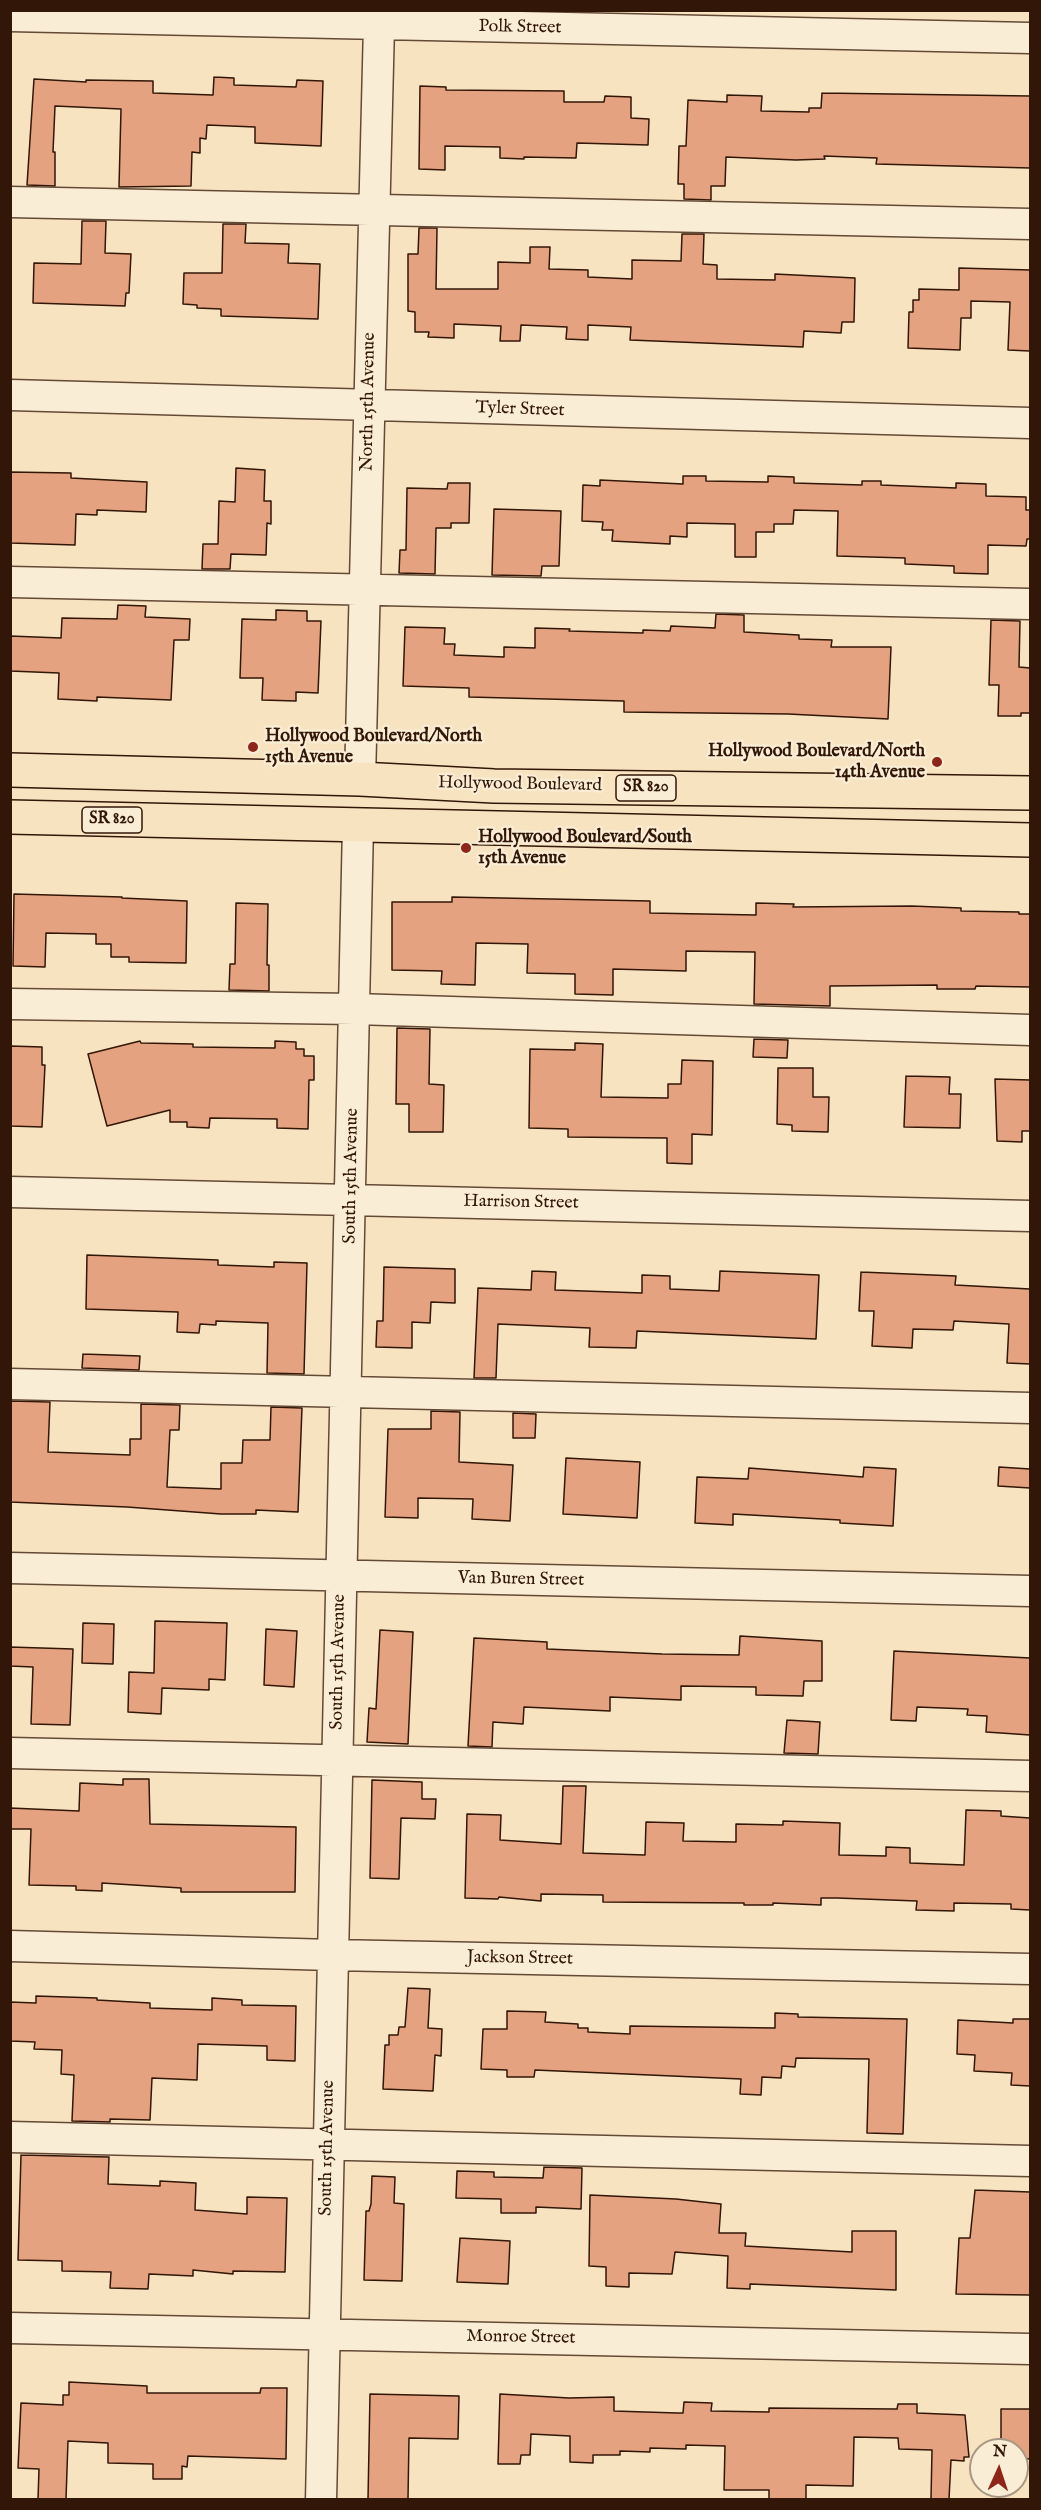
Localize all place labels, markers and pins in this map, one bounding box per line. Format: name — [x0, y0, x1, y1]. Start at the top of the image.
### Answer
place label: Hollywood Boulevard/North 15th Avenue — [265, 726, 482, 768]
marker: Hollywood Boulevard/North 15th Avenue — [246, 740, 260, 754]
place label: Hollywood Boulevard/North 14th Avenue — [708, 741, 925, 783]
marker: Hollywood Boulevard/North 14th Avenue — [930, 755, 944, 769]
place label: Hollywood Boulevard/South 15th Avenue — [478, 827, 692, 870]
marker: Hollywood Boulevard/South 15th Avenue — [459, 841, 473, 855]

